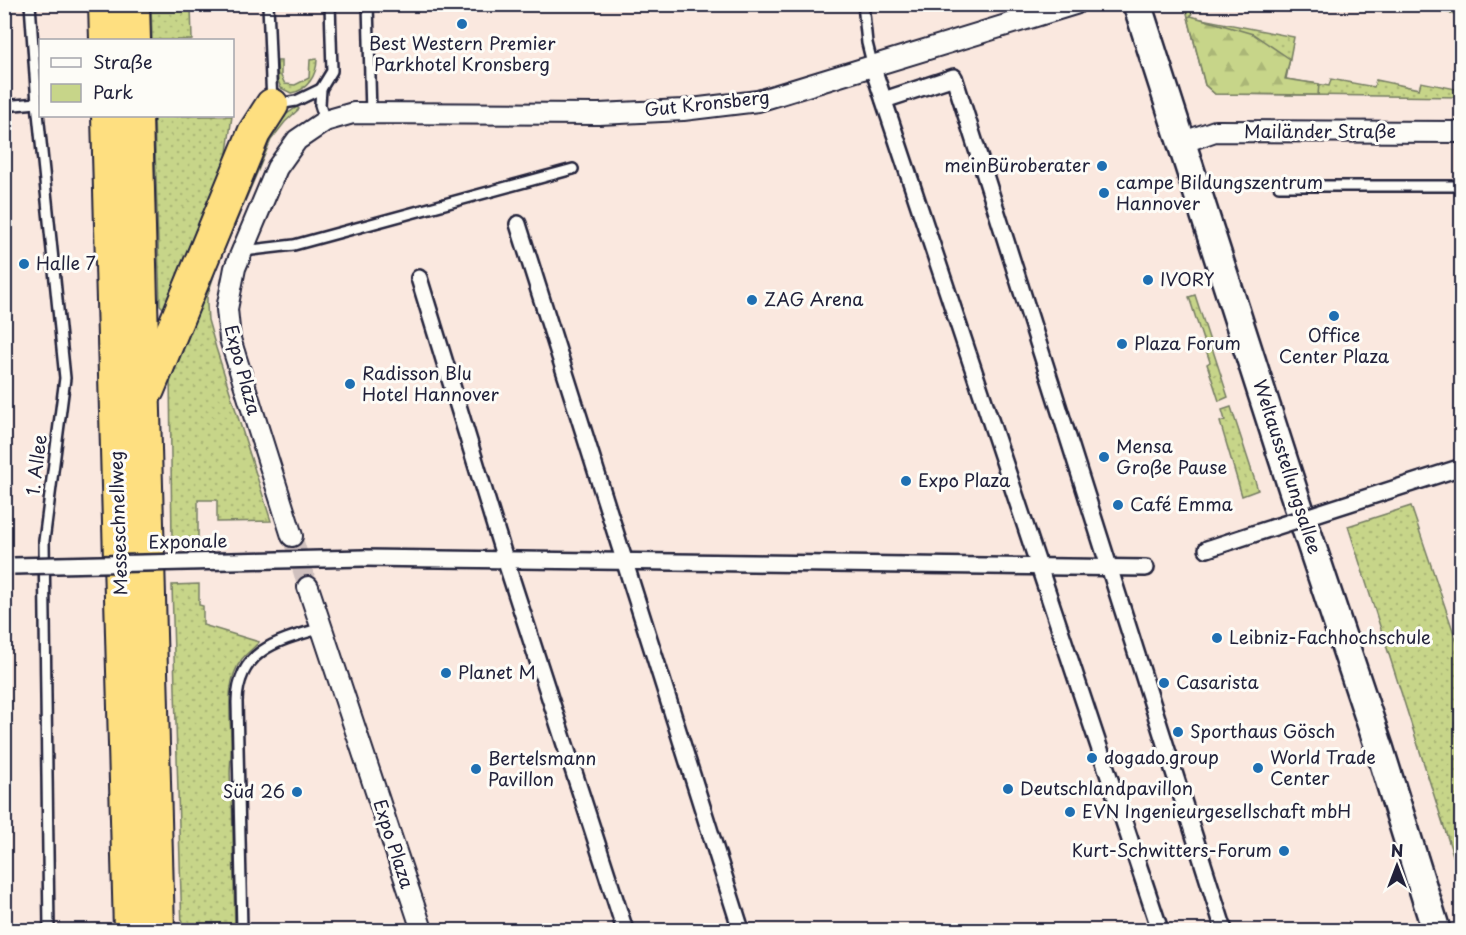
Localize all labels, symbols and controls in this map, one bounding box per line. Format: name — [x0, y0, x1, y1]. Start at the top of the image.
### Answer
marker: Best Western Premier Parkhotel Kronsberg — [455, 17, 469, 31]
place label: Best Western Premier Parkhotel Kronsberg — [369, 29, 556, 77]
legend — [39, 39, 234, 117]
text: Straße — [93, 48, 153, 75]
text: Park — [93, 78, 133, 105]
street label: Gut Kronsberg — [643, 83, 771, 122]
street label: Mailänder Straße — [1244, 117, 1396, 144]
place label: meinBüroberater — [944, 151, 1091, 178]
marker: meinBüroberater — [1095, 159, 1109, 173]
place label: campe Bildungszentrum Hannover — [1116, 168, 1323, 216]
marker: campe Bildungszentrum Hannover — [1097, 186, 1111, 200]
place label: Halle 7 — [36, 249, 96, 276]
marker: Halle 7 — [17, 257, 31, 271]
place label: IVORY — [1160, 265, 1214, 292]
marker: IVORY — [1141, 273, 1155, 287]
place label: ZAG Arena — [764, 285, 864, 312]
marker: ZAG Arena — [745, 293, 759, 307]
marker: Office Center Plaza — [1327, 309, 1341, 323]
place label: Office Center Plaza — [1279, 321, 1390, 369]
street label: Expo Plaza — [218, 322, 269, 418]
place label: Plaza Forum — [1134, 329, 1241, 356]
marker: Plaza Forum — [1115, 337, 1129, 351]
place label: Radisson Blu Hotel Hannover — [362, 359, 500, 407]
street label: Weltausstellungsallee — [1247, 376, 1329, 557]
marker: Radisson Blu Hotel Hannover — [343, 377, 357, 391]
place label: Mensa Große Pause — [1116, 432, 1227, 480]
street label: 1. Allee — [18, 433, 53, 497]
street label: Messeschnellweg — [101, 450, 134, 596]
marker: Mensa Große Pause — [1097, 450, 1111, 464]
place label: Expo Plaza — [918, 466, 1011, 493]
marker: Expo Plaza — [899, 474, 913, 488]
place label: Café Emma — [1130, 490, 1234, 517]
marker: Café Emma — [1111, 498, 1125, 512]
street label: Exponale — [148, 526, 228, 555]
place label: Leibniz-Fachhochschule — [1229, 623, 1431, 650]
marker: Leibniz-Fachhochschule — [1210, 631, 1224, 645]
place label: Planet M — [458, 658, 536, 685]
marker: Planet M — [439, 666, 453, 680]
place label: Casarista — [1176, 668, 1259, 695]
marker: Casarista — [1157, 676, 1171, 690]
place label: Sporthaus Gösch — [1190, 717, 1335, 744]
marker: Sporthaus Gösch — [1171, 725, 1185, 739]
place label: dogado.group — [1104, 743, 1219, 770]
place label: World Trade Center — [1270, 743, 1376, 791]
place label: Bertelsmann Pavillon — [488, 744, 596, 792]
marker: dogado.group — [1085, 751, 1099, 765]
marker: World Trade Center — [1251, 761, 1265, 775]
marker: Bertelsmann Pavillon — [469, 762, 483, 776]
place label: Deutschlandpavillon — [1020, 774, 1193, 801]
place label: Süd 26 — [223, 777, 285, 804]
marker: Deutschlandpavillon — [1001, 782, 1015, 796]
marker: Süd 26 — [290, 785, 304, 799]
street label: Expo Plaza — [367, 795, 422, 892]
place label: EVN Ingenieurgesellschaft mbH — [1082, 797, 1351, 824]
marker: EVN Ingenieurgesellschaft mbH — [1063, 805, 1077, 819]
place label: Kurt-Schwitters-Forum — [1072, 836, 1272, 863]
north arrow — [1367, 836, 1427, 896]
text: N — [1391, 838, 1403, 862]
marker: Kurt-Schwitters-Forum — [1277, 844, 1291, 858]

